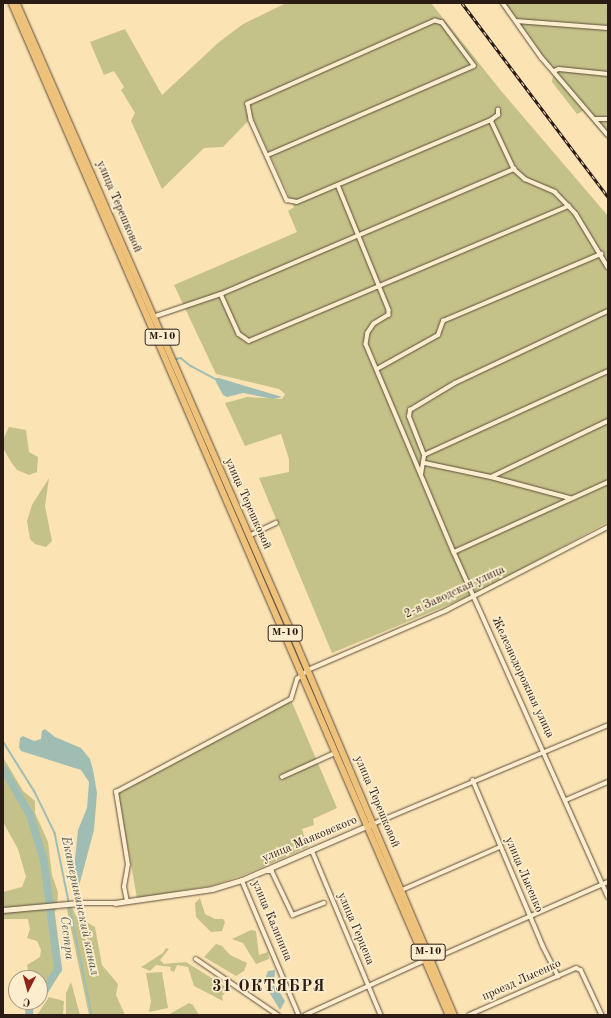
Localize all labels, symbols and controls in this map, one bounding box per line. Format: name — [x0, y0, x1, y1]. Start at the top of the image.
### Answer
street label: улица Терешковой — [92, 159, 144, 255]
road number: М-10 — [144, 328, 180, 346]
street label: улица Терешковой — [220, 456, 274, 552]
street label: 2-я Заводская улица — [402, 563, 508, 623]
street label: Железнодорожная улица — [488, 615, 556, 741]
road number: М-10 — [267, 624, 303, 642]
street label: улица Терешковой — [350, 754, 402, 850]
street label: улица Маяковского — [260, 813, 360, 867]
water label: Екатерининский канал — [57, 835, 101, 977]
street label: улица Лысенко — [501, 835, 545, 915]
street label: улица Калинина — [247, 878, 295, 964]
street label: улица Герцена — [333, 891, 377, 967]
water label: Сестра — [56, 915, 76, 961]
road number: М-10 — [410, 943, 446, 961]
street label: проезд Лысенко — [480, 957, 564, 1005]
north arrow — [8, 970, 48, 1010]
district label: 31 ОКТЯБРЯ — [212, 977, 326, 997]
text: С — [23, 996, 31, 1007]

